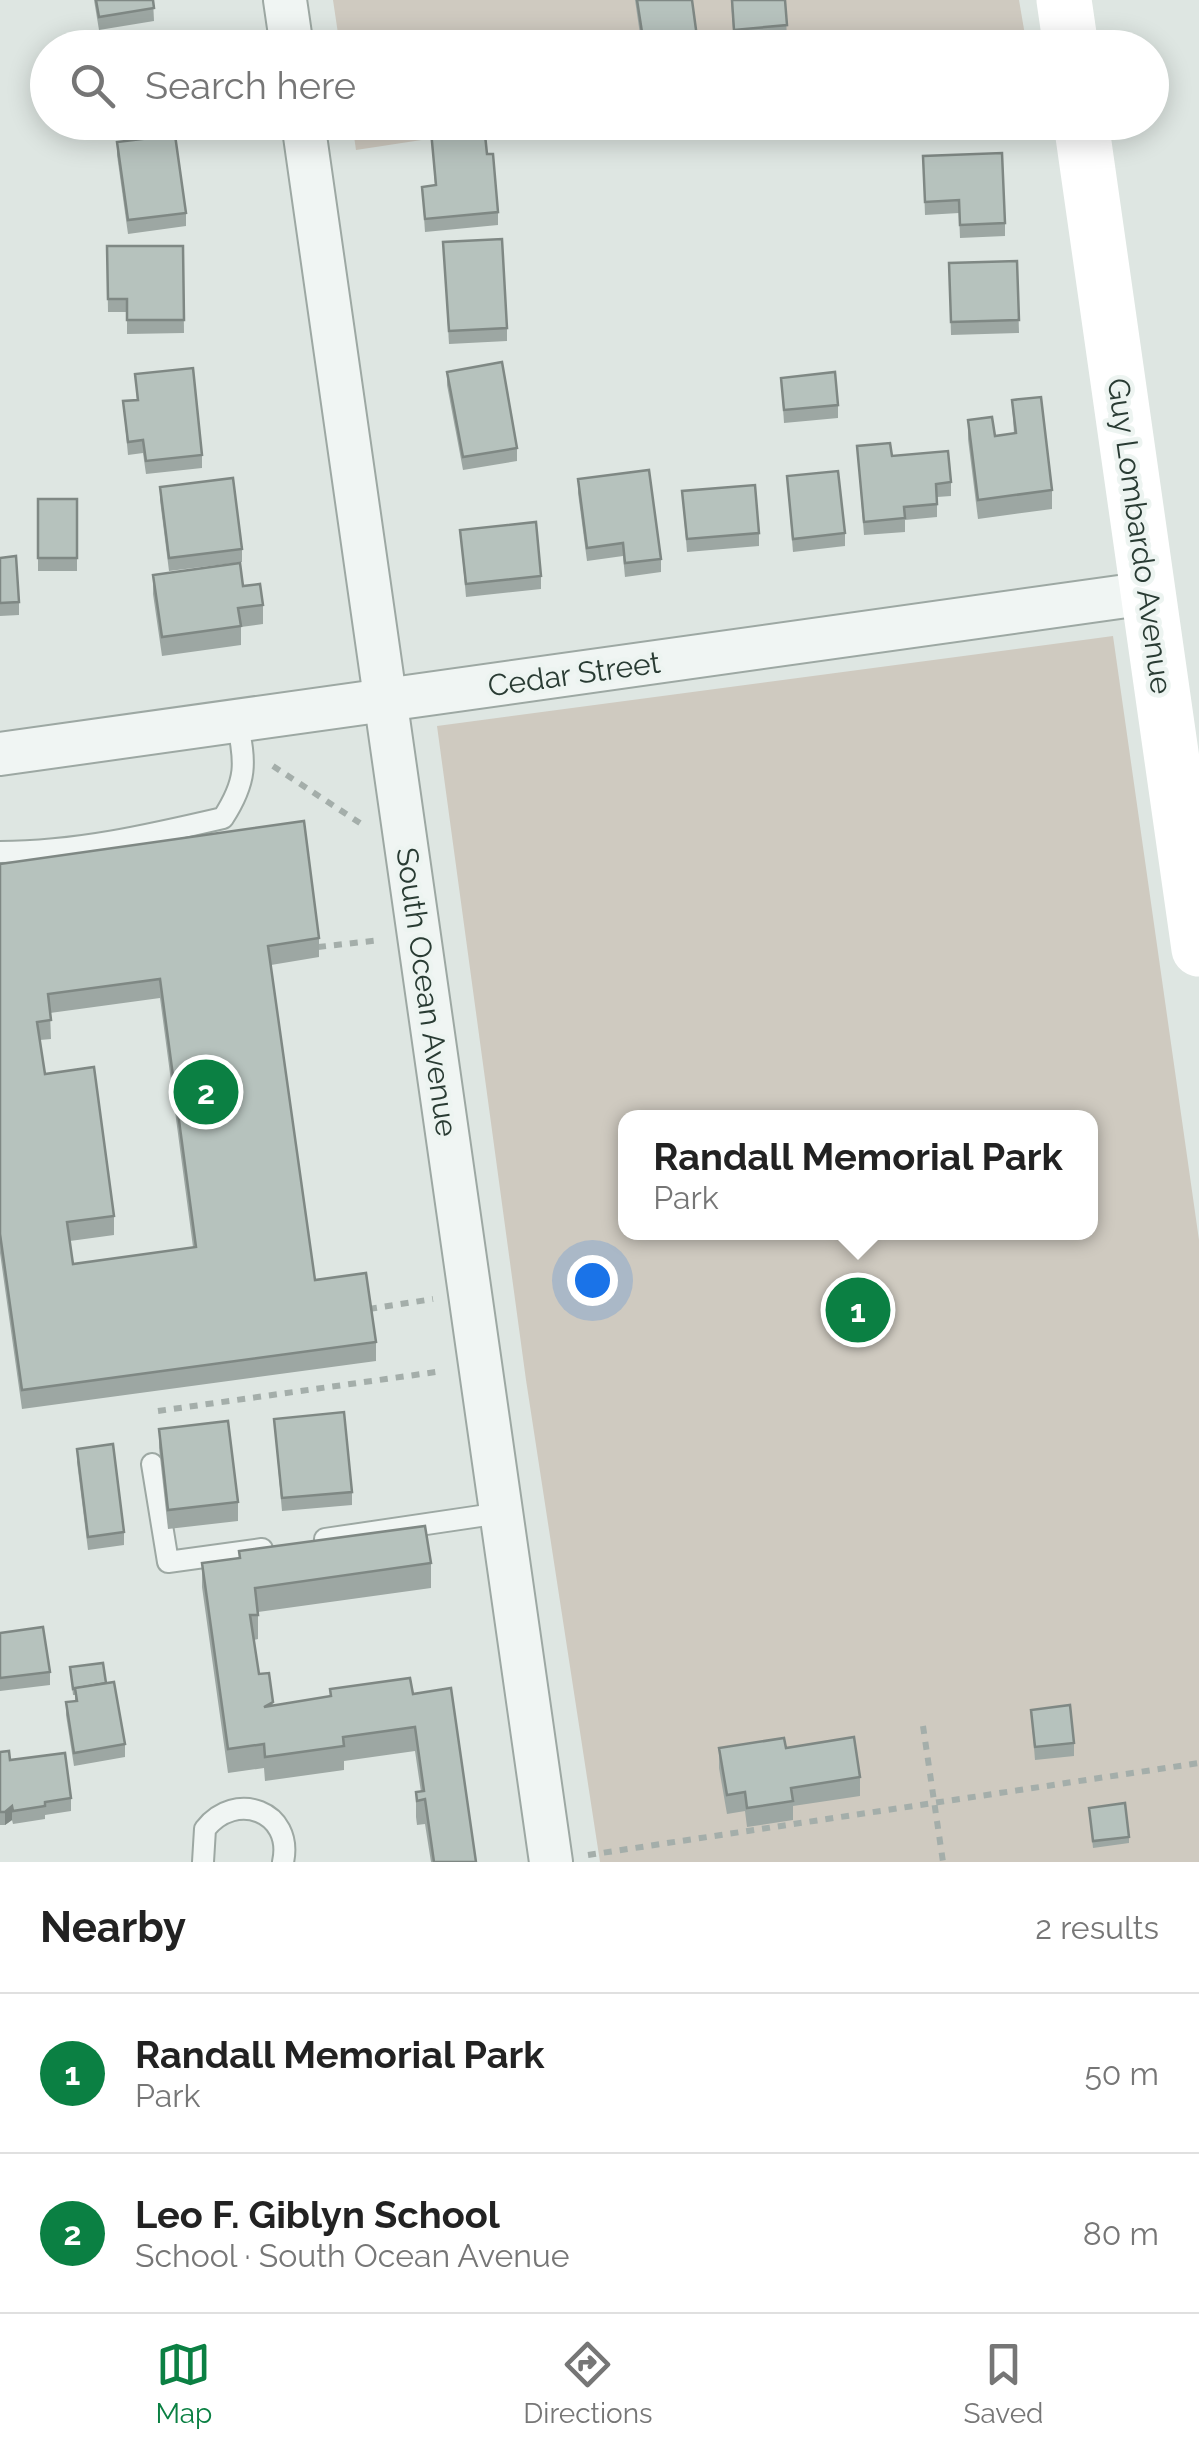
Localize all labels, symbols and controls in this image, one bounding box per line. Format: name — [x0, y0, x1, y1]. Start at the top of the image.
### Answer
search box — [30, 30, 1169, 140]
icon: search — [65, 58, 120, 113]
text: Search here — [145, 63, 356, 108]
street label: Guy Lombardo Avenue — [1101, 376, 1179, 696]
street label: Cedar Street — [485, 645, 663, 703]
street label: South Ocean Avenue — [389, 845, 465, 1139]
pin: 2 — [174, 1054, 238, 1130]
popup — [618, 1110, 1098, 1240]
text: Randall Memorial Park — [653, 1134, 1063, 1179]
text: Park — [653, 1179, 719, 1216]
your location — [567, 1255, 618, 1306]
pin: 1 — [826, 1272, 890, 1348]
text: Nearby — [40, 1903, 186, 1952]
text: 2 results — [1035, 1909, 1159, 1946]
text: Randall Memorial Park — [135, 2032, 544, 2077]
text: 1 — [65, 2055, 80, 2092]
text: 50 m — [1084, 2055, 1159, 2092]
text: Park — [135, 2077, 200, 2114]
text: Leo F. Giblyn School — [135, 2192, 500, 2237]
text: 2 — [63, 2215, 82, 2252]
text: 80 m — [1083, 2215, 1159, 2252]
text: School · South Ocean Avenue — [135, 2237, 570, 2274]
tab: Map — [155, 2337, 212, 2430]
tab: Directions — [523, 2337, 653, 2430]
tab: Saved — [963, 2337, 1044, 2430]

